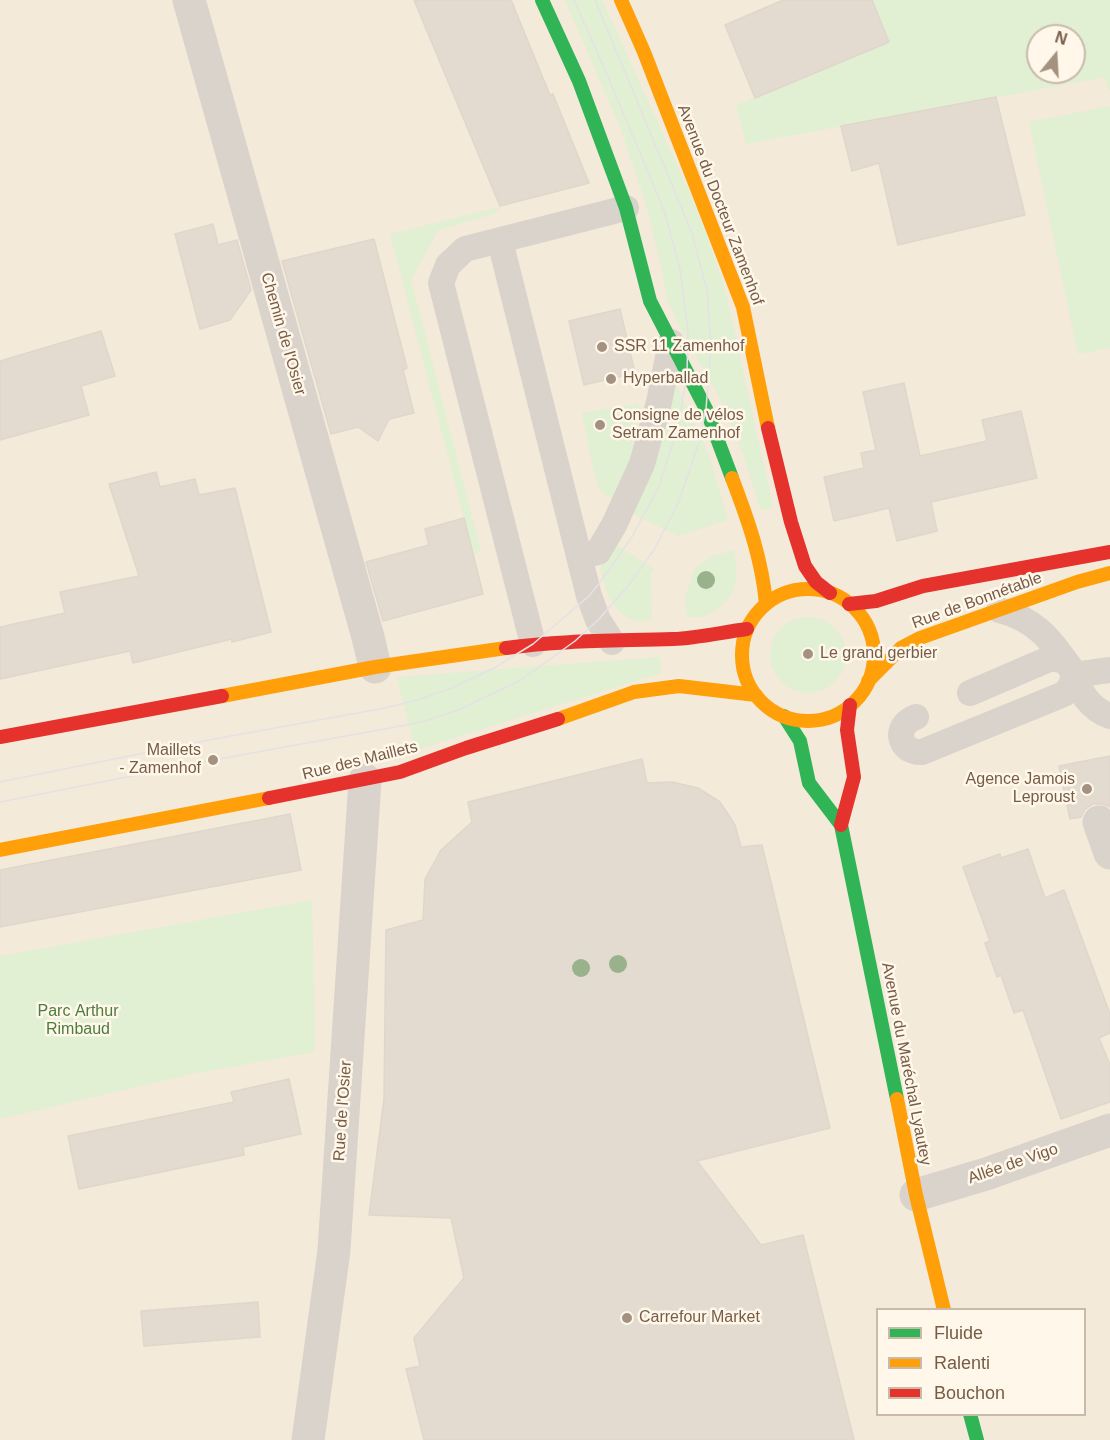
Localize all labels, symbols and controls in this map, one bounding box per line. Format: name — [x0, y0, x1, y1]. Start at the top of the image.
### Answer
north arrow — [1026, 24, 1086, 84]
text: N — [1053, 28, 1069, 48]
street label: Avenue du Docteur Zamenhof — [673, 102, 767, 308]
street label: Chemin de l'Osier — [256, 270, 310, 398]
place label: SSR 11 Zamenhof — [614, 337, 744, 357]
marker: SSR 11 Zamenhof — [595, 340, 609, 354]
place label: Hyperballad — [623, 369, 708, 389]
marker: Hyperballad — [604, 372, 618, 386]
place label: Consigne de vélos Setram Zamenhof — [612, 406, 744, 444]
marker: Consigne de vélos Setram Zamenhof — [593, 418, 607, 432]
street label: Rue de Bonnétable — [909, 569, 1045, 633]
place label: Le grand gerbier — [820, 644, 937, 664]
marker: Le grand gerbier — [801, 647, 815, 661]
street label: Rue des Maillets — [300, 737, 420, 785]
place label: Maillets - Zamenhof — [119, 741, 201, 779]
marker: Maillets - Zamenhof — [206, 753, 220, 767]
place label: Agence Jamois Leproust — [966, 770, 1075, 808]
marker: Agence Jamois Leproust — [1080, 782, 1094, 796]
street label: Avenue du Maréchal Lyautey — [877, 961, 935, 1167]
park label: Parc Arthur Rimbaud — [38, 1002, 118, 1040]
street label: Rue de l'Osier — [330, 1060, 356, 1162]
street label: Allée de Vigo — [965, 1140, 1061, 1188]
place label: Carrefour Market — [639, 1308, 760, 1328]
legend — [876, 1308, 1086, 1416]
marker: Carrefour Market — [620, 1311, 634, 1325]
text: Fluide — [934, 1323, 983, 1343]
text: Ralenti — [934, 1353, 990, 1373]
text: Bouchon — [934, 1383, 1005, 1403]

